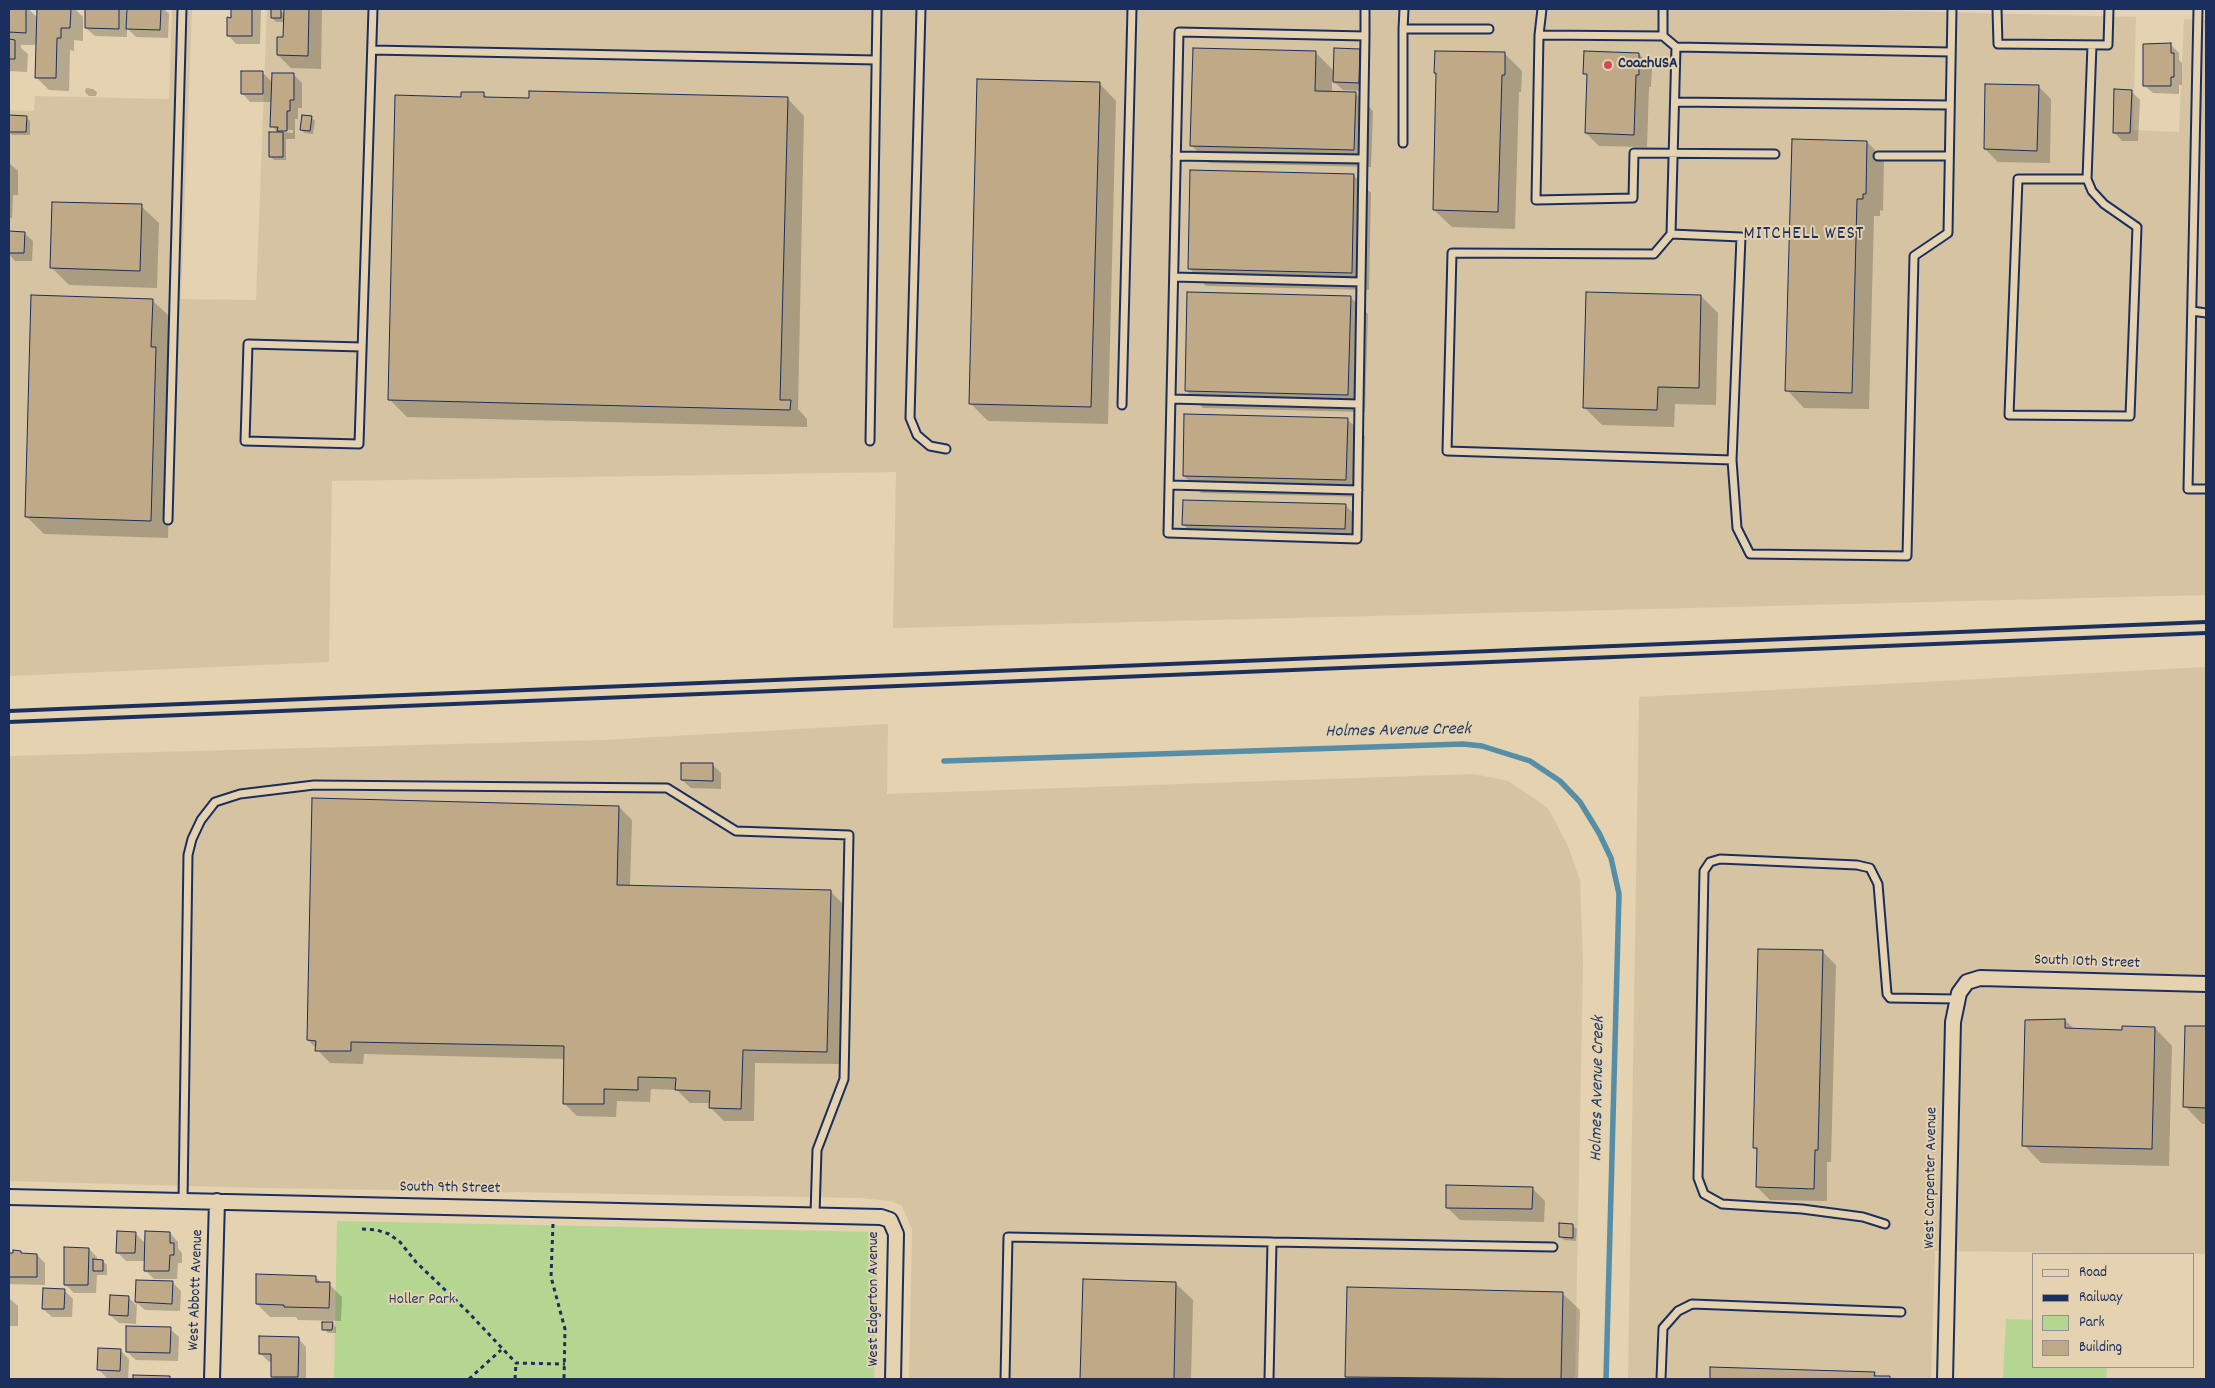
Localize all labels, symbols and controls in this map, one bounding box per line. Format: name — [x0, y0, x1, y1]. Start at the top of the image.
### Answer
place label: CoachUSA — [1618, 55, 1678, 75]
marker: CoachUSA — [1602, 59, 1614, 71]
district label: MITCHELL WEST — [1742, 224, 1866, 246]
water label: Holmes Avenue Creek — [1325, 720, 1471, 744]
street label: South 10th Street — [2034, 952, 2140, 974]
water label: Holmes Avenue Creek — [1587, 1016, 1611, 1162]
street label: West Carpenter Avenue — [1921, 1107, 1943, 1249]
street label: South 9th Street — [399, 1179, 501, 1199]
street label: West Abbott Avenue — [185, 1229, 209, 1351]
street label: West Edgerton Avenue — [865, 1231, 885, 1367]
legend — [2032, 1253, 2195, 1368]
text: Road — [2079, 1262, 2107, 1284]
text: Railway — [2079, 1287, 2122, 1309]
park label: Holler Park — [389, 1291, 455, 1311]
text: Park — [2079, 1312, 2105, 1334]
text: Building — [2079, 1337, 2122, 1359]

